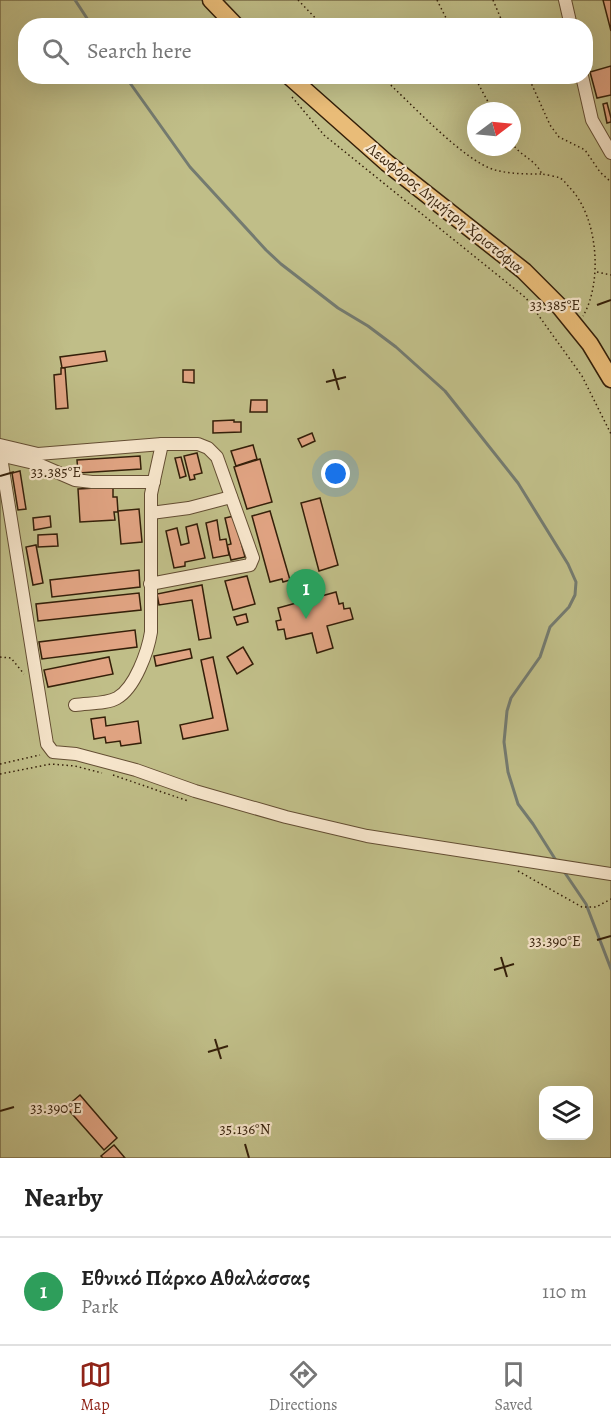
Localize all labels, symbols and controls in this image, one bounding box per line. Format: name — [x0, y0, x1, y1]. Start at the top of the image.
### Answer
search box — [18, 18, 593, 84]
icon: search — [39, 35, 72, 68]
text: Search here — [87, 36, 192, 66]
north arrow — [467, 102, 521, 156]
street label: Λεωφόρος Δημήτρη Χριστόφια — [361, 137, 529, 279]
text: 33.385°E — [530, 295, 580, 315]
your location — [321, 459, 350, 488]
text: 33.385°E — [31, 462, 81, 482]
pin: 1 — [286, 570, 326, 619]
text: 33.390°E — [529, 931, 581, 951]
map controls — [539, 1086, 593, 1140]
button: layers — [539, 1086, 593, 1140]
text: 33.390°E — [30, 1098, 82, 1118]
text: 35.136°N — [220, 1119, 271, 1139]
text: Nearby — [24, 1180, 103, 1215]
text: Εθνικό Πάρκο Αθαλάσσας — [81, 1263, 310, 1293]
text: 1 — [40, 1278, 47, 1305]
text: 110 m — [542, 1278, 587, 1305]
text: Park — [81, 1293, 119, 1320]
tab: Map — [79, 1358, 112, 1416]
tab: Directions — [269, 1358, 337, 1416]
tab: Saved — [494, 1358, 532, 1416]

